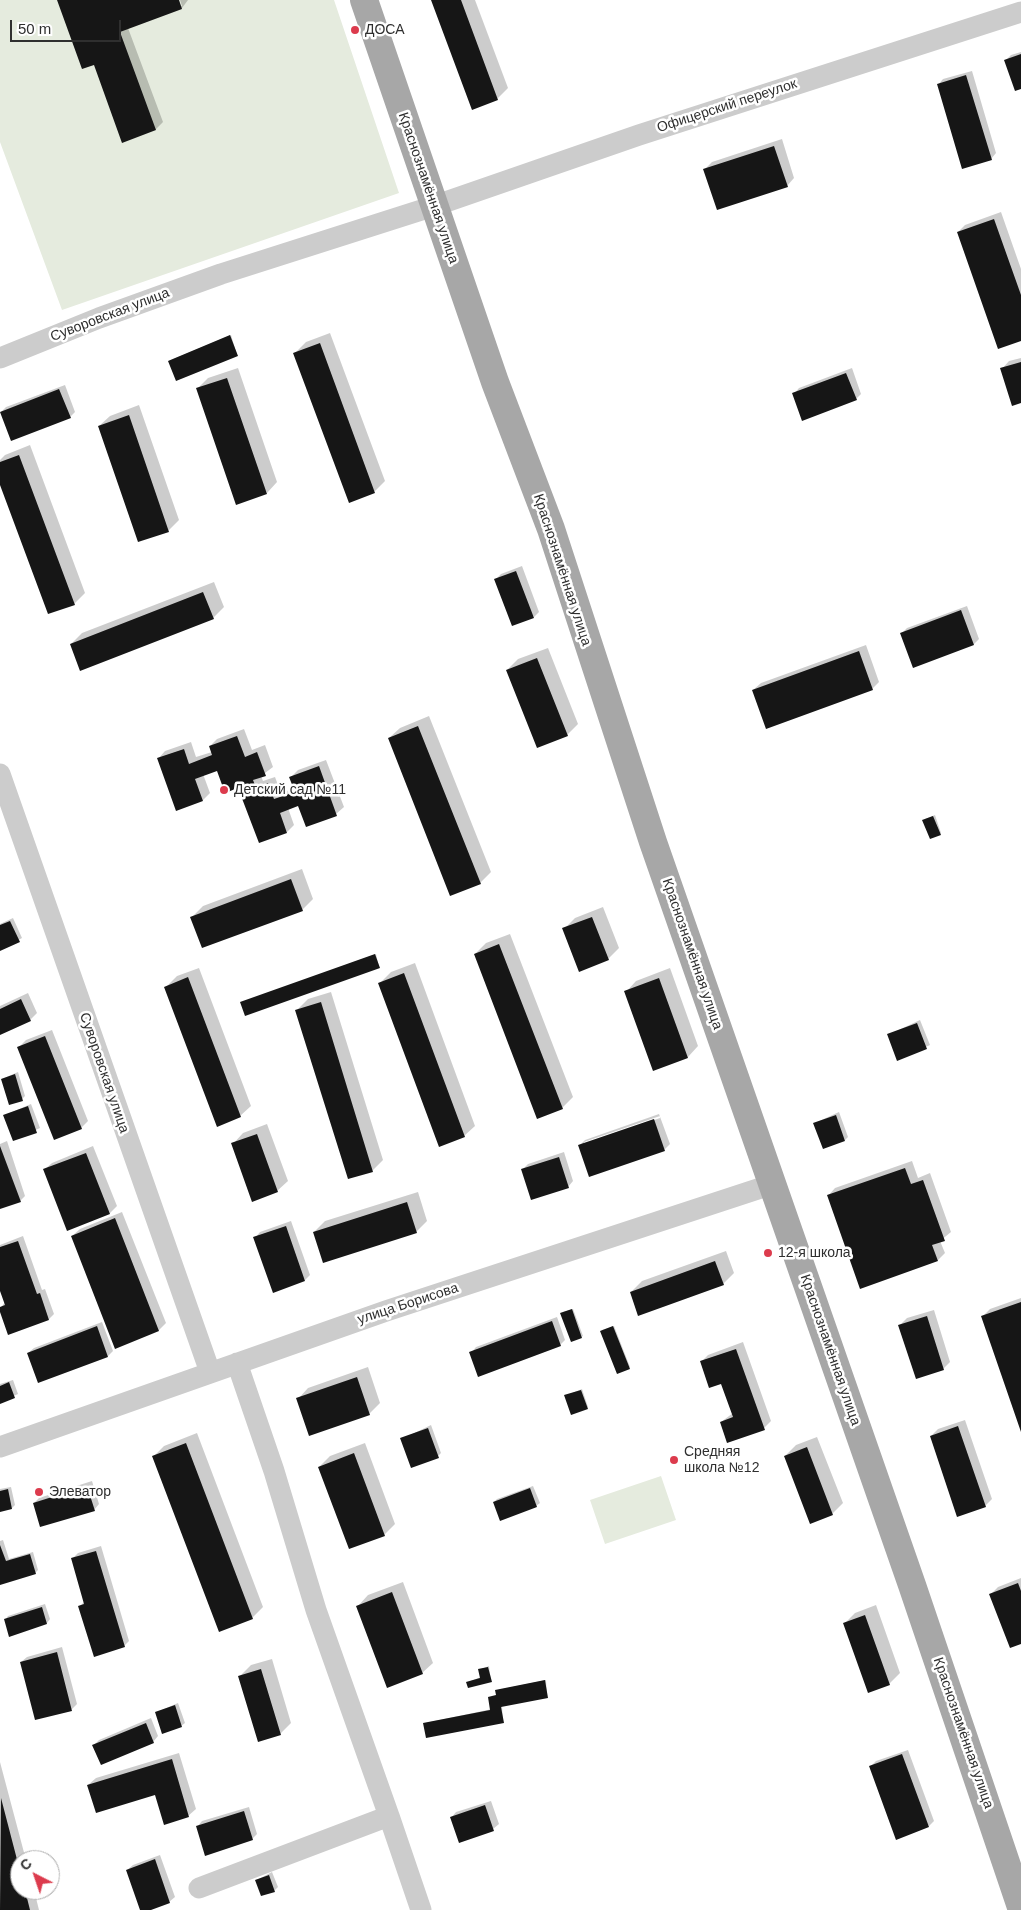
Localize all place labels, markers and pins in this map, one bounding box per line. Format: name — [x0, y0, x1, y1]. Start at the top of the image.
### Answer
place label: ДОСА — [365, 22, 405, 38]
marker: ДОСА — [349, 24, 361, 36]
place label: Детский сад №11 — [234, 782, 346, 798]
marker: Детский сад №11 — [218, 784, 230, 796]
place label: 12-я школа — [778, 1245, 851, 1261]
marker: 12-я школа — [762, 1247, 774, 1259]
place label: Средняя школа №12 — [684, 1444, 759, 1476]
marker: Средняя школа №12 — [668, 1454, 680, 1466]
place label: Элеватор — [49, 1484, 111, 1500]
marker: Элеватор — [33, 1486, 45, 1498]

